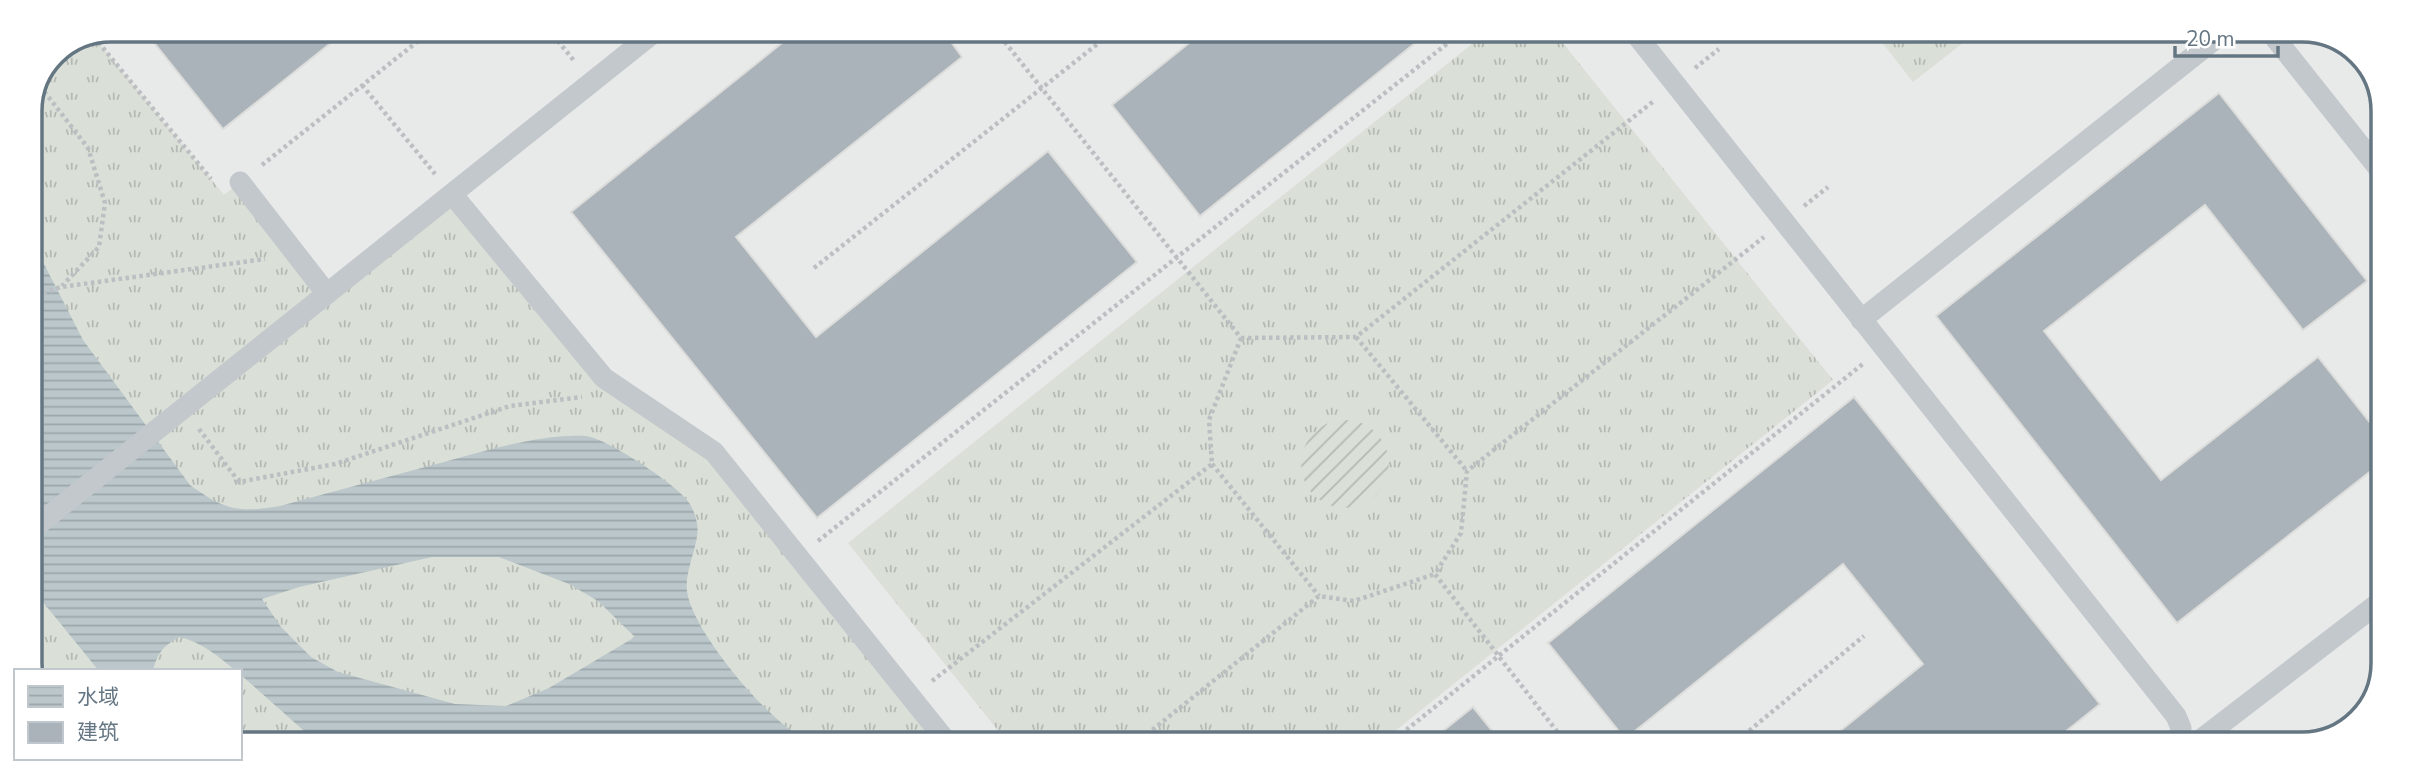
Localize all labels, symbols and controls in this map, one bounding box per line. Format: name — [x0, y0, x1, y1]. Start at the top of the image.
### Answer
scale bar — [2175, 14, 2278, 58]
text: 20 m — [2186, 25, 2235, 53]
legend — [14, 669, 242, 760]
text: 水域 — [77, 683, 119, 711]
text: 建筑 — [77, 718, 119, 746]

